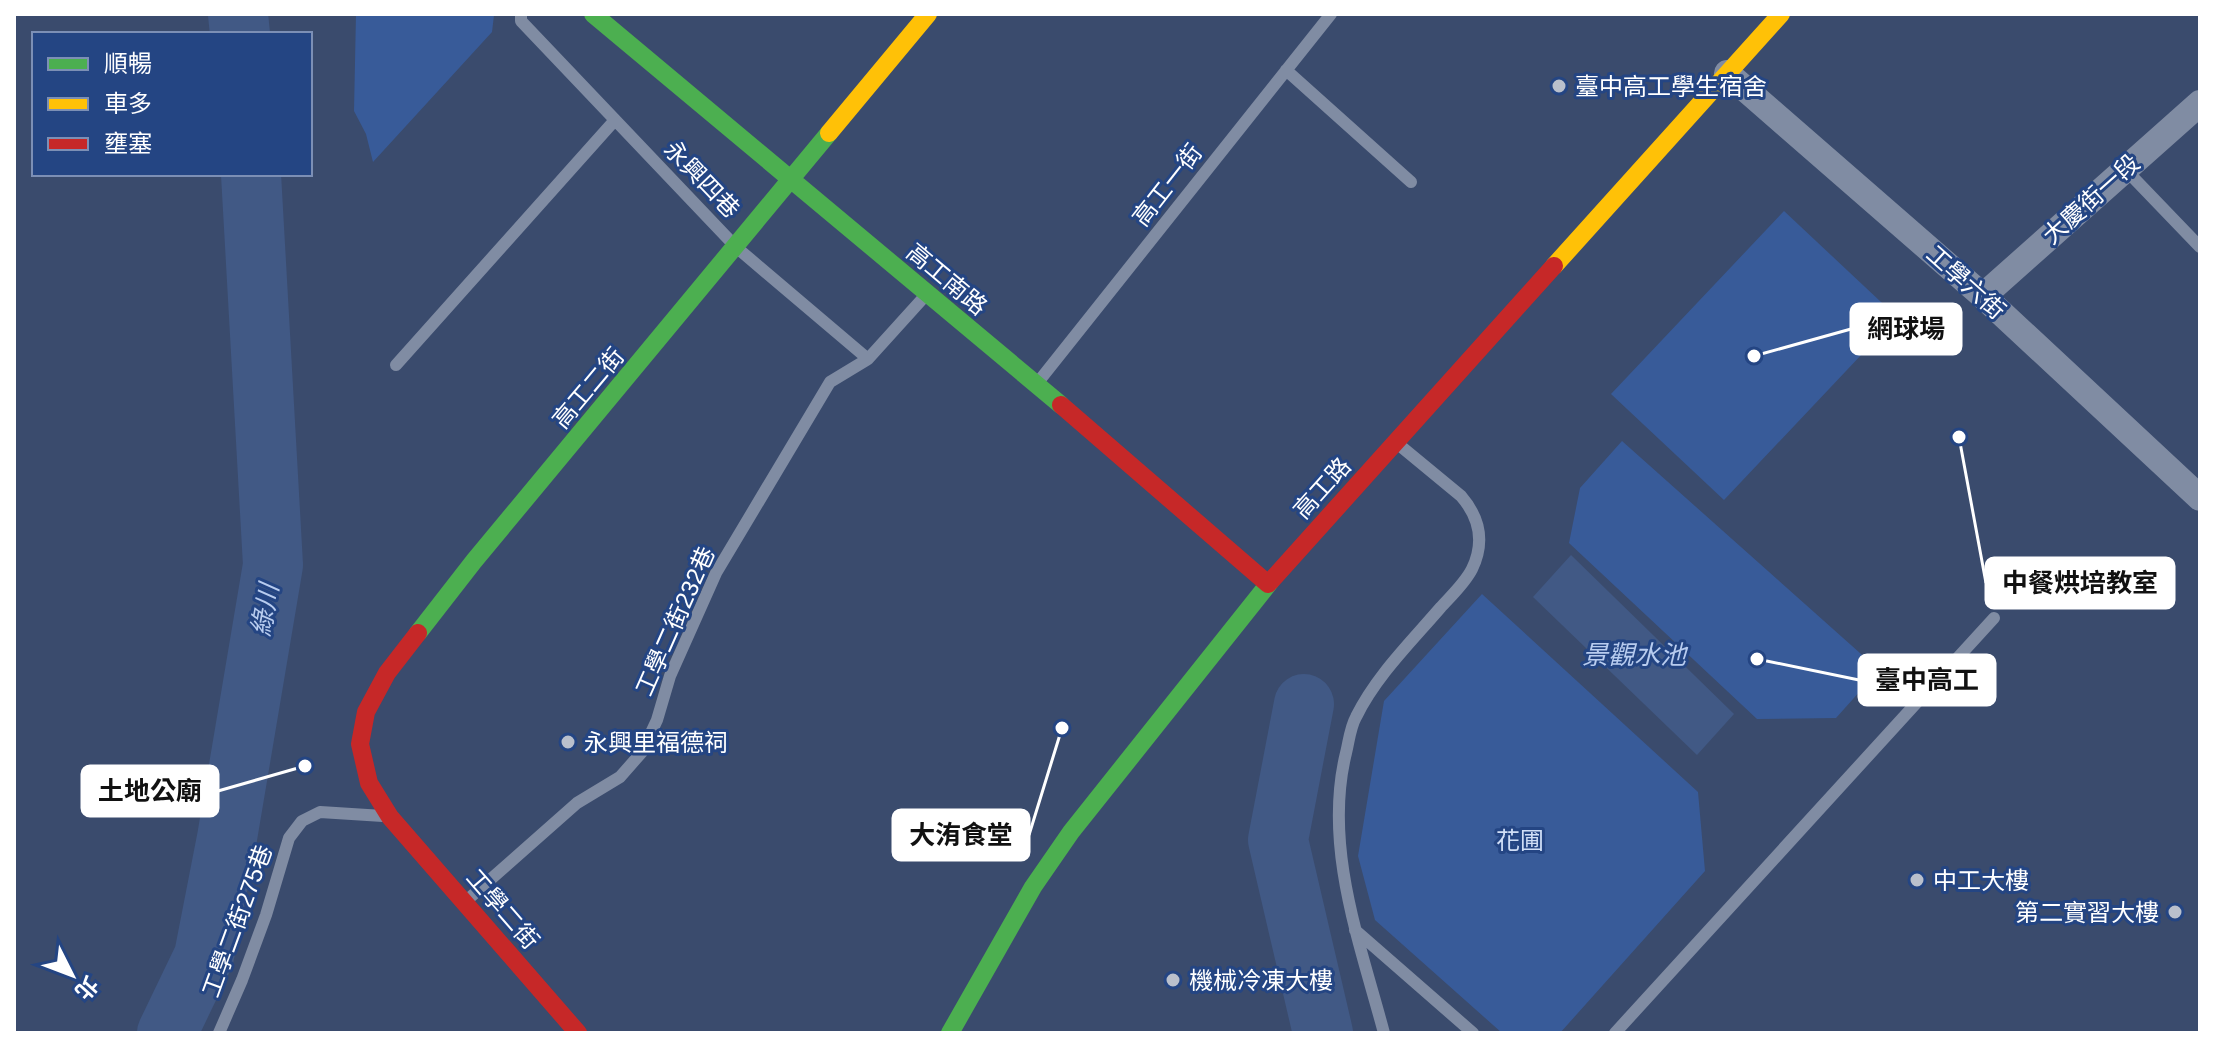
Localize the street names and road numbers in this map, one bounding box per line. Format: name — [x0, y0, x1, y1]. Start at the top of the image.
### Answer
street label: 永興四巷 — [659, 135, 745, 223]
street label: 高工一街 — [1127, 139, 1207, 231]
street label: 大慶街一段 — [2037, 149, 2145, 249]
street label: 高工南路 — [902, 238, 992, 320]
street label: 工學六街 — [1921, 240, 2011, 324]
street label: 高工二街 — [547, 343, 629, 433]
street label: 高工路 — [1288, 452, 1356, 524]
street label: 工學二街232巷 — [630, 542, 720, 700]
street label: 工學二街275巷 — [197, 841, 277, 1001]
street label: 工學二街 — [461, 864, 545, 954]

